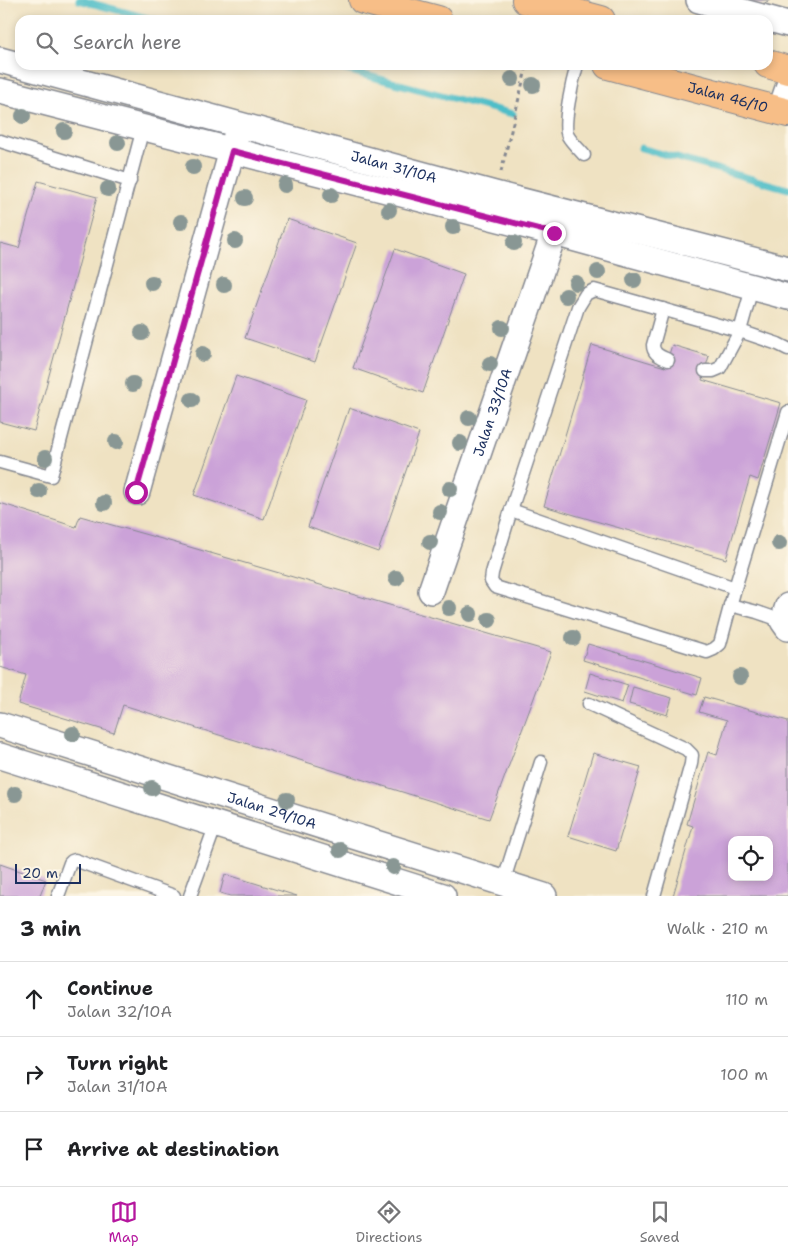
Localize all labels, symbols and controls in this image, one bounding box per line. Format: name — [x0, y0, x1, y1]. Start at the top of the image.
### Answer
search box — [15, 15, 773, 70]
icon: search — [33, 29, 61, 57]
text: Search here — [73, 30, 182, 55]
street label: Jalan 46/10 — [686, 78, 770, 116]
street label: Jalan 31/10A — [349, 146, 439, 187]
route end — [543, 222, 566, 245]
street label: Jalan 33/10A — [469, 366, 516, 459]
route start — [125, 481, 148, 504]
street label: Jalan 29/10A — [225, 788, 319, 833]
map controls — [728, 836, 773, 881]
button: locate — [728, 836, 773, 881]
scale bar — [15, 861, 81, 884]
text: 20 m — [22, 864, 58, 882]
text: 3 min — [20, 915, 81, 943]
text: Walk · 210 m — [667, 918, 768, 939]
text: Continue — [67, 976, 153, 1001]
icon: ahead — [20, 985, 48, 1013]
text: 110 m — [725, 989, 768, 1010]
text: Jalan 32/10A — [67, 1001, 172, 1022]
text: Turn right — [67, 1051, 168, 1076]
icon: right — [20, 1060, 48, 1088]
text: 100 m — [720, 1064, 768, 1085]
text: Jalan 31/10A — [67, 1076, 168, 1097]
icon: arrive — [20, 1135, 48, 1163]
text: Arrive at destination — [67, 1137, 279, 1162]
tab: Map — [109, 1198, 139, 1246]
tab: Directions — [356, 1198, 422, 1246]
tab: Saved — [640, 1198, 679, 1246]

